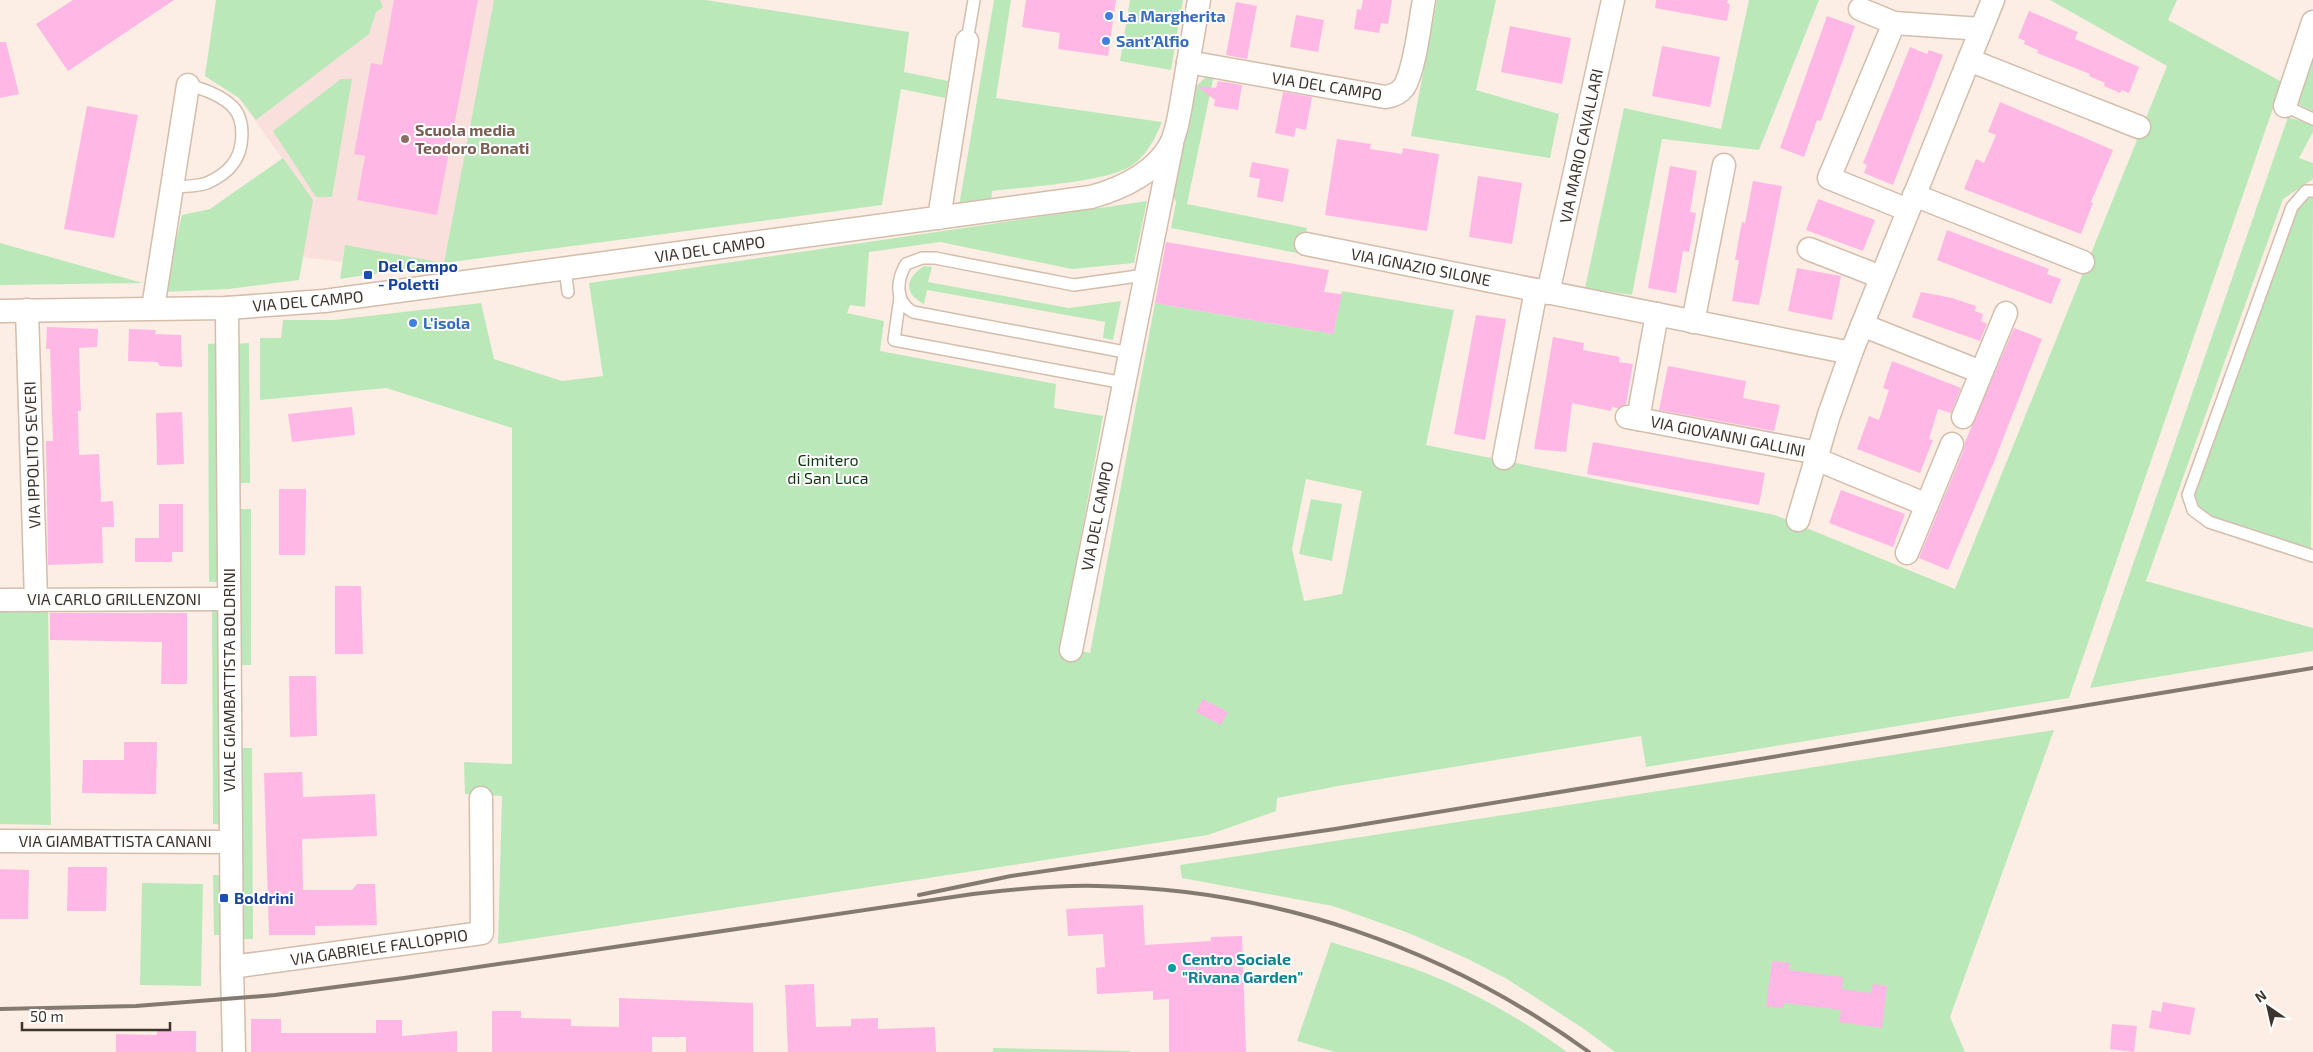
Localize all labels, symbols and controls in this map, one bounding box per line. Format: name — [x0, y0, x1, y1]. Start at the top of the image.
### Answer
place label: La Margherita — [1119, 6, 1226, 25]
marker: La Margherita — [1103, 10, 1115, 22]
place label: Sant'Alfio — [1116, 31, 1189, 50]
marker: Sant'Alfio — [1100, 35, 1112, 47]
street label: VIA DEL CAMPO — [1271, 67, 1384, 104]
street label: VIA MARIO CAVALLARI — [1555, 67, 1606, 225]
place label: Scuola media Teodoro Bonati — [415, 120, 529, 157]
marker: Scuola media Teodoro Bonati — [399, 133, 411, 145]
street label: VIA DEL CAMPO — [653, 231, 766, 266]
street label: VIA IGNAZIO SILONE — [1350, 244, 1493, 289]
place label: Del Campo - Poletti — [378, 256, 458, 293]
marker: Del Campo - Poletti — [362, 269, 374, 281]
street label: VIA DEL CAMPO — [252, 286, 364, 315]
place label: L'isola — [423, 313, 470, 332]
marker: L'isola — [407, 317, 419, 329]
street label: VIA IPPOLITO SEVERI — [19, 381, 44, 529]
street label: VIA GIOVANNI GALLINI — [1649, 411, 1807, 460]
park label: Cimitero di San Luca — [787, 450, 869, 487]
street label: VIA DEL CAMPO — [1077, 459, 1116, 572]
street label: VIALE GIAMBATTISTA BOLDRINI — [219, 568, 238, 792]
street label: VIA CARLO GRILLENZONI — [27, 589, 201, 608]
street label: VIA GIAMBATTISTA CANANI — [18, 831, 212, 850]
place label: Boldrini — [234, 888, 294, 907]
marker: Boldrini — [218, 892, 230, 904]
street label: VIA GABRIELE FALLOPPIO — [289, 925, 469, 968]
place label: Centro Sociale "Rivana Garden" — [1182, 949, 1303, 986]
marker: Centro Sociale "Rivana Garden" — [1166, 962, 1178, 974]
north arrow — [2243, 982, 2293, 1032]
text: N — [2252, 986, 2269, 1006]
scale bar — [22, 1000, 170, 1032]
text: 50 m — [30, 1007, 64, 1025]

